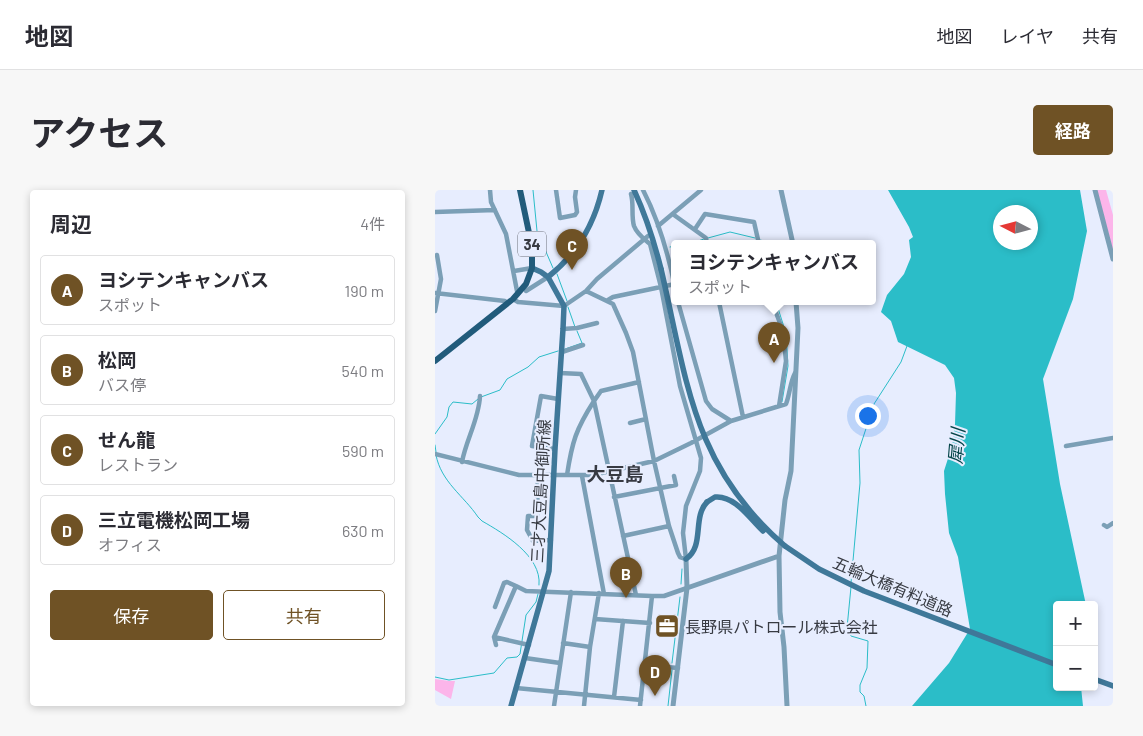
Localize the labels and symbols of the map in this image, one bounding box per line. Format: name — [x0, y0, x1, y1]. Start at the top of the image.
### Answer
north arrow — [993, 205, 1038, 250]
pin: C — [556, 229, 588, 270]
road number: 34 — [518, 232, 546, 256]
pin: A — [758, 322, 790, 363]
your location — [855, 403, 881, 429]
street label: 三才大豆島中御所線 — [527, 419, 553, 563]
water label: 犀川 — [943, 425, 969, 465]
district label: 大豆島 — [586, 462, 644, 485]
street label: 五輪大橋有料道路 — [830, 552, 956, 620]
pin: B — [610, 557, 642, 598]
office icon: 長野県パトロール株式会社 — [654, 613, 680, 639]
place label: 長野県パトロール株式会社 — [685, 617, 877, 636]
pin: D — [639, 655, 671, 696]

